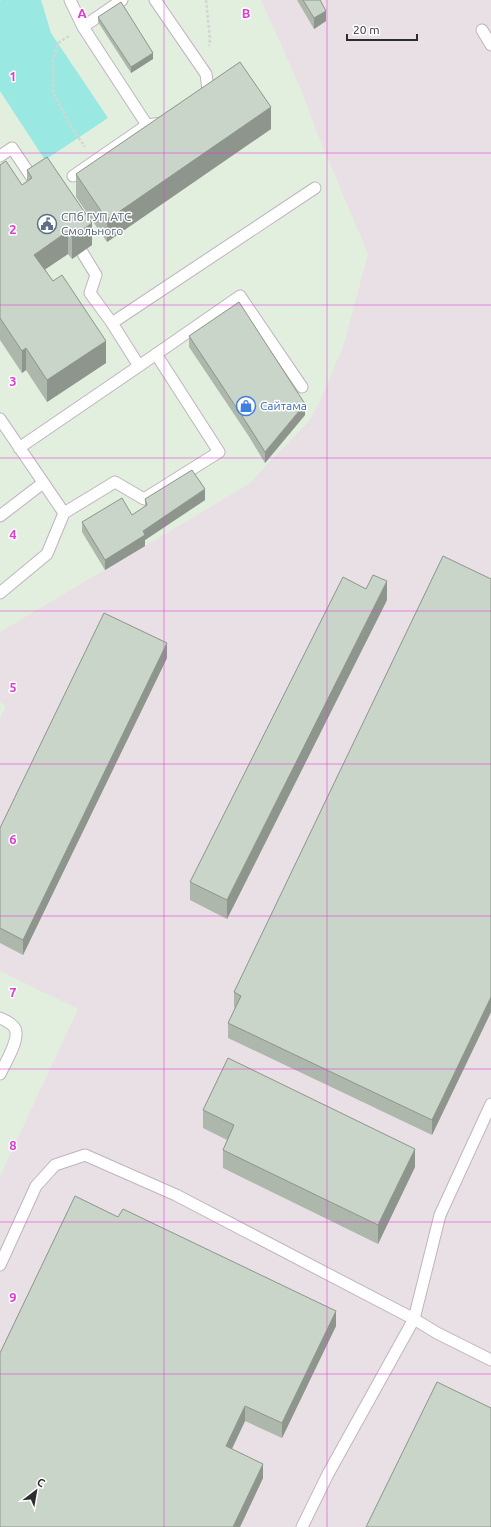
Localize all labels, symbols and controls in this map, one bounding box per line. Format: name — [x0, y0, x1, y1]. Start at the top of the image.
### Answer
text: A — [77, 6, 87, 20]
text: B — [242, 6, 251, 20]
scale bar — [347, 16, 417, 42]
text: 20 m — [353, 23, 380, 36]
text: 1 — [9, 69, 17, 83]
place label: СПб ГУП АТС Смольного — [61, 210, 132, 237]
public building icon: СПб ГУП АТС Смольного — [36, 213, 58, 235]
text: 2 — [9, 222, 17, 236]
text: 3 — [9, 374, 17, 388]
shop icon: Сайтама — [235, 395, 257, 417]
place label: Сайтама — [260, 399, 307, 412]
text: 4 — [9, 527, 17, 541]
text: 5 — [9, 680, 17, 694]
text: 6 — [9, 832, 17, 846]
text: 7 — [9, 985, 17, 999]
text: 8 — [9, 1138, 17, 1152]
text: 9 — [9, 1290, 17, 1304]
north arrow — [16, 1471, 56, 1511]
text: С — [35, 1475, 47, 1489]

